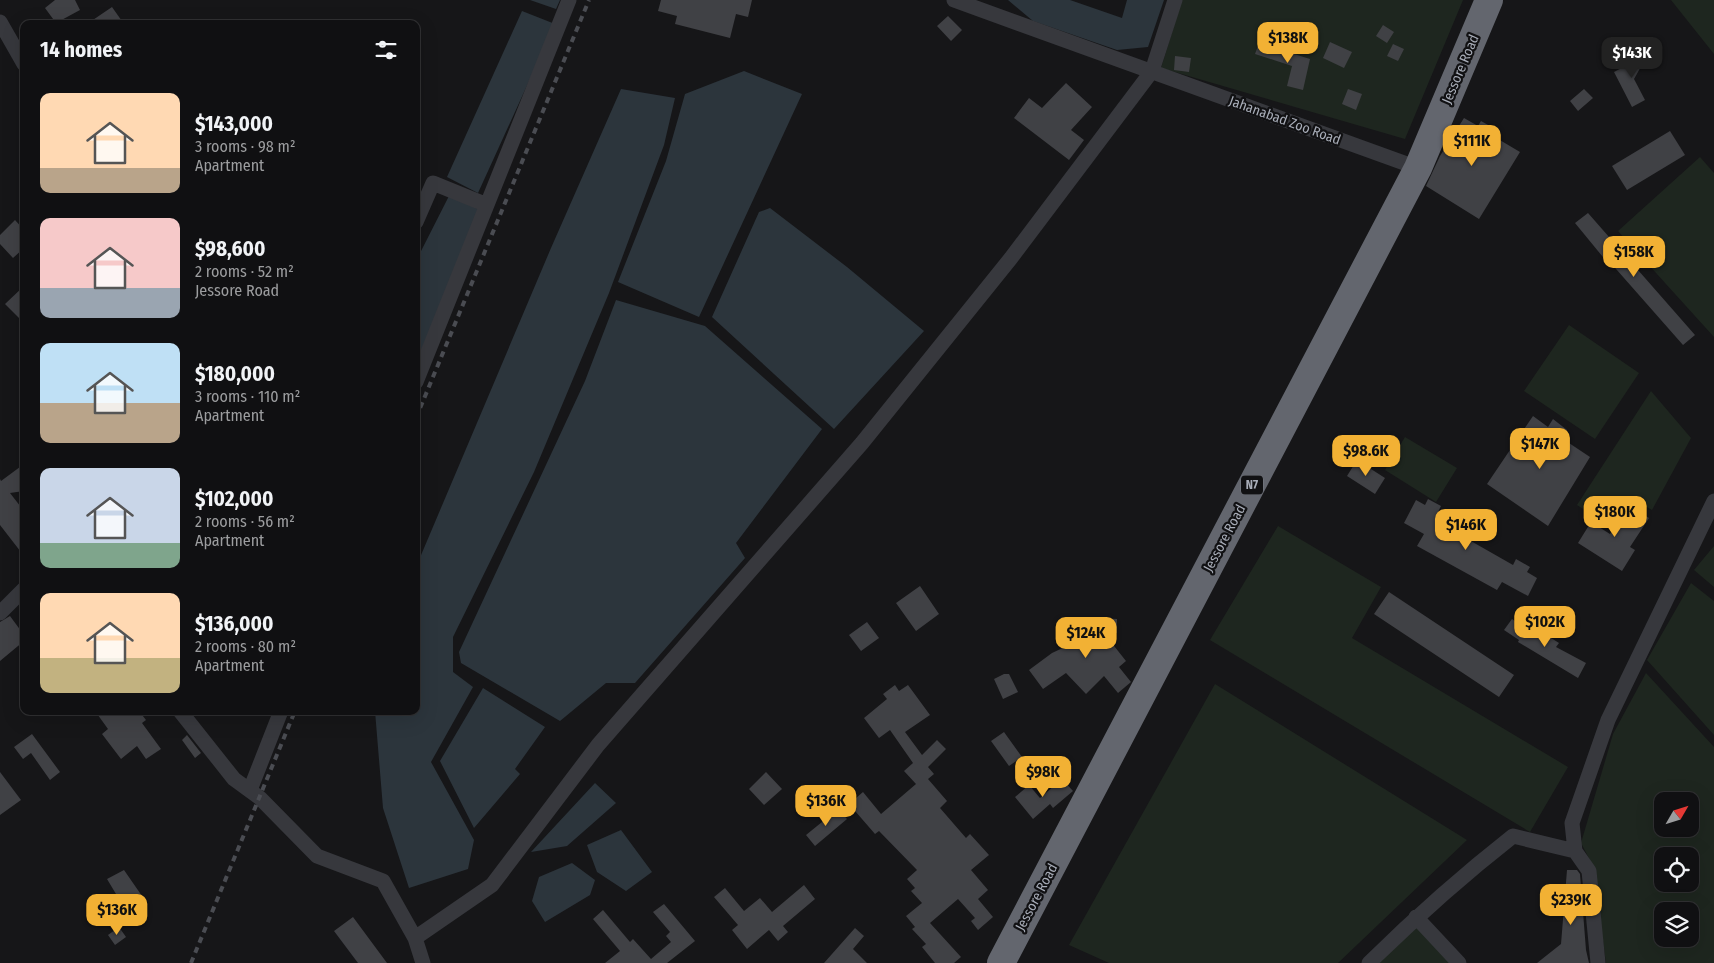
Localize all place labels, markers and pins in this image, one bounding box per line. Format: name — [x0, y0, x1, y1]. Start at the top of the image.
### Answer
pin: $138K — [1253, 22, 1323, 64]
pin: $143K — [1597, 36, 1667, 79]
pin: $111K — [1437, 124, 1507, 167]
pin: $158K — [1599, 236, 1669, 278]
pin: $147K — [1505, 428, 1575, 470]
pin: $98.6K — [1325, 434, 1407, 477]
pin: $180K — [1580, 496, 1650, 538]
pin: $146K — [1431, 508, 1501, 551]
pin: $102K — [1510, 606, 1580, 648]
pin: $124K — [1051, 616, 1121, 659]
pin: $98K — [1013, 756, 1073, 798]
pin: $136K — [791, 784, 861, 827]
pin: $239K — [1536, 884, 1606, 926]
pin: $136K — [82, 894, 152, 936]

